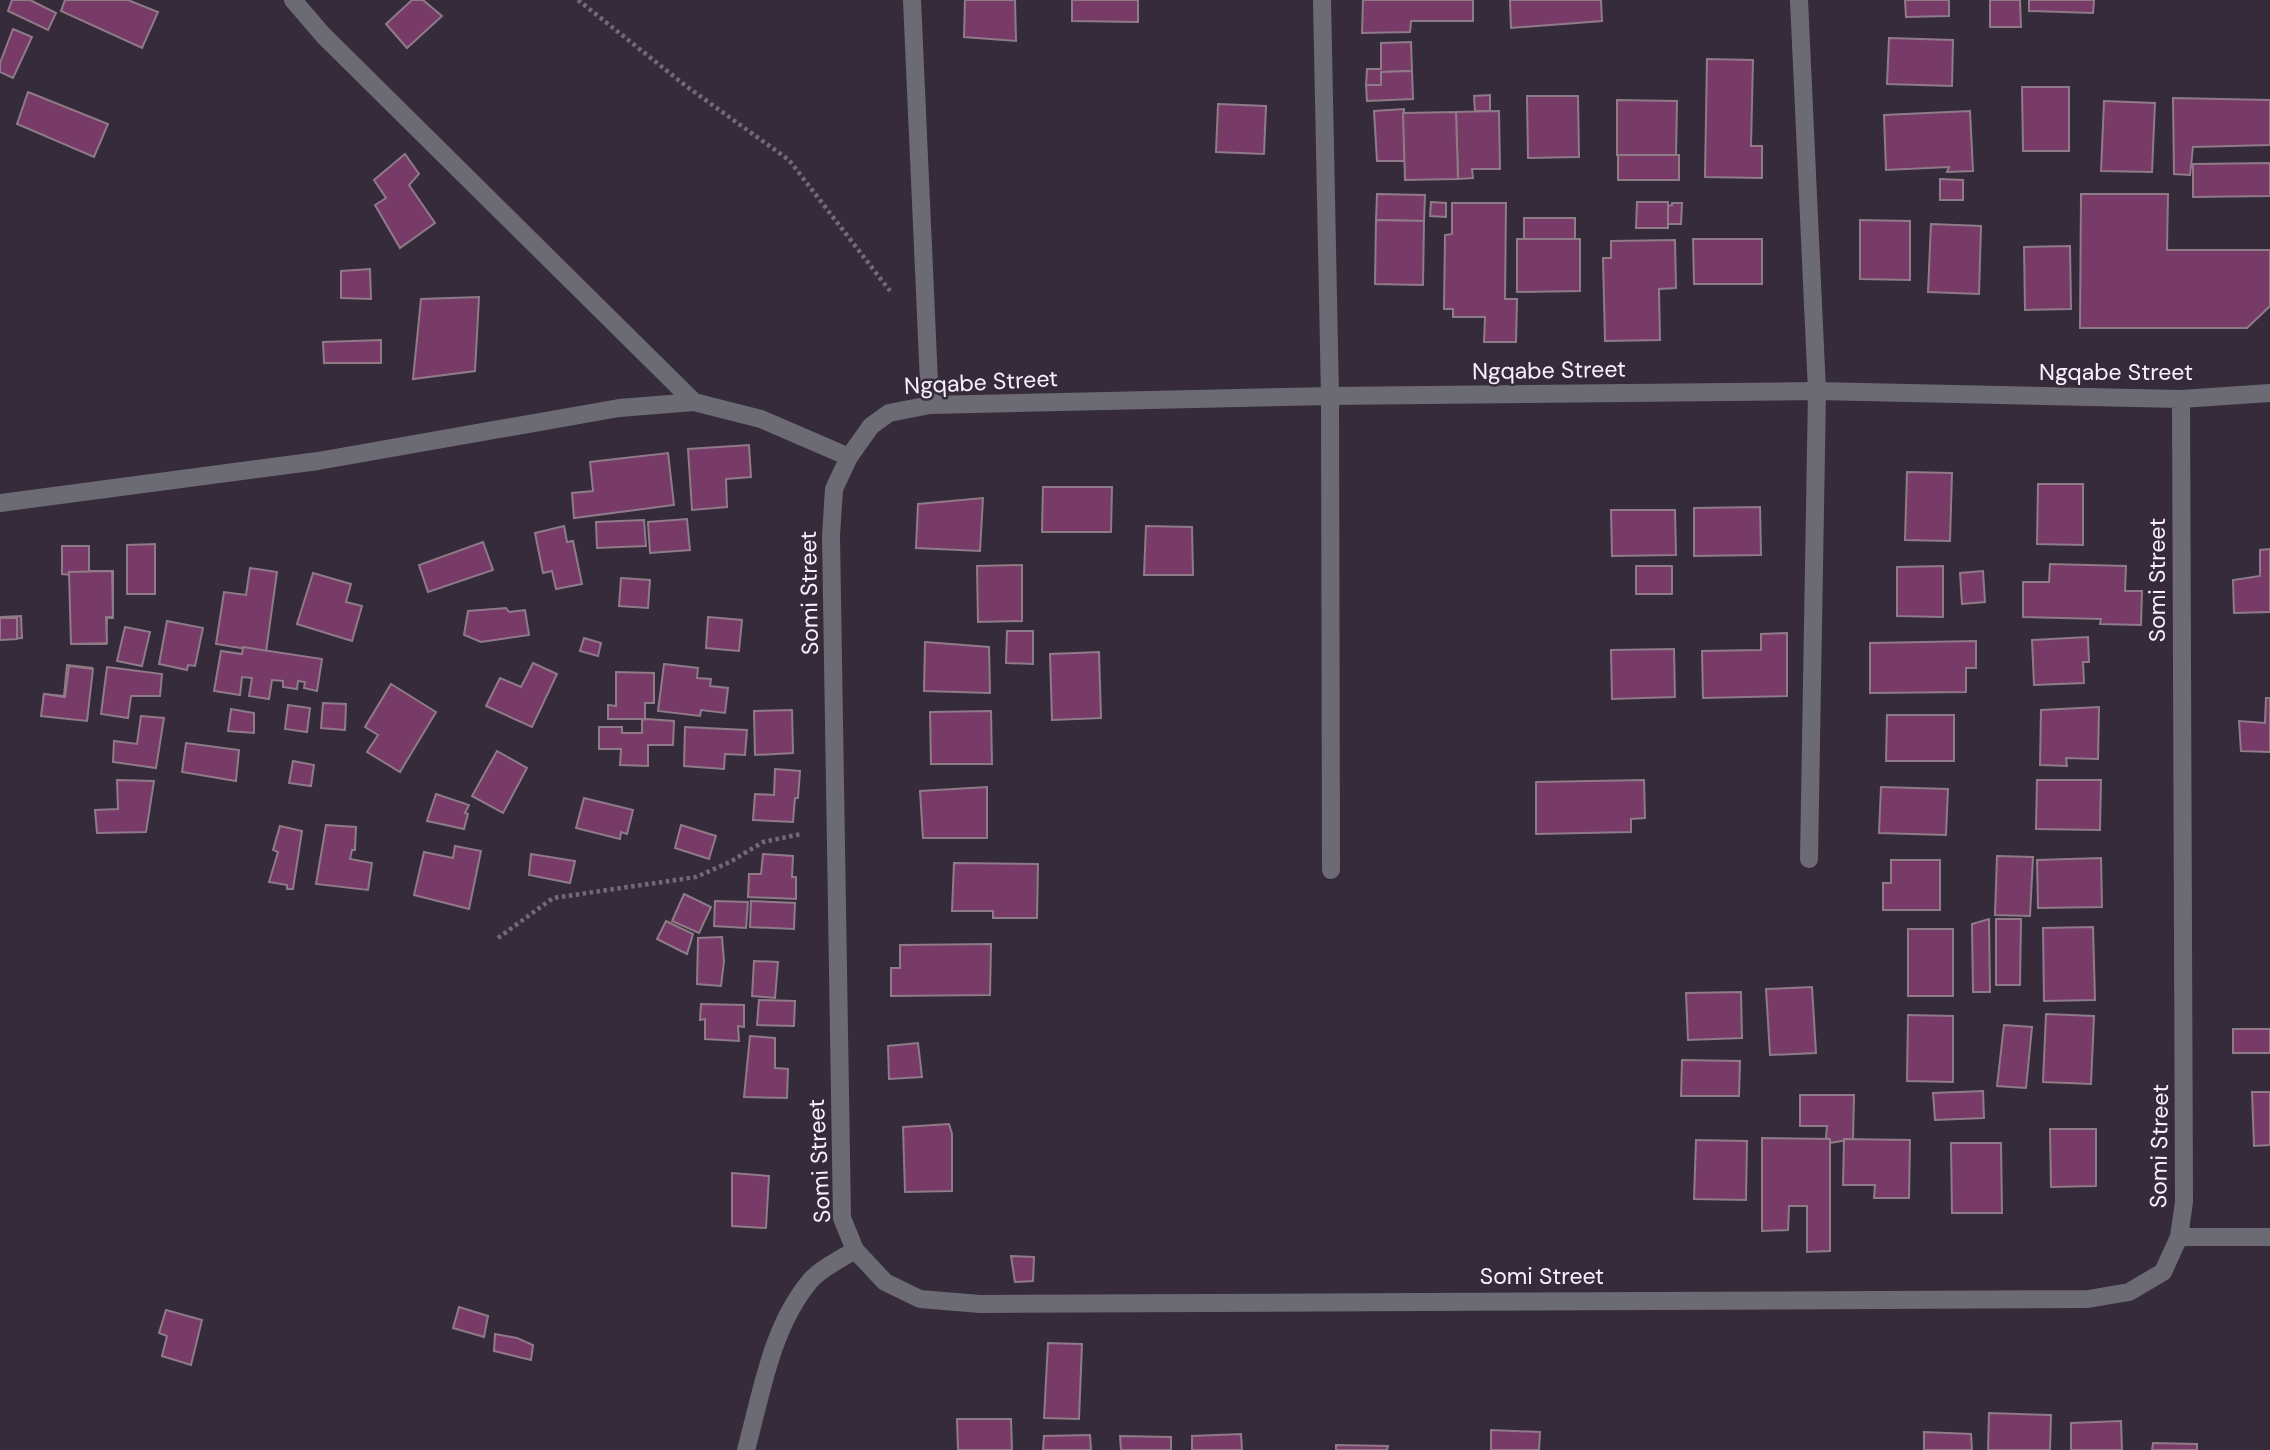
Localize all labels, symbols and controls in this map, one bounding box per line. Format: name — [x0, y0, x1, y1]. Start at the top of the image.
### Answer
street label: Ngqabe Street — [1472, 354, 1626, 386]
street label: Ngqabe Street — [2039, 357, 2193, 387]
street label: Ngqabe Street — [903, 363, 1059, 401]
street label: Somi Street — [2142, 518, 2172, 642]
street label: Somi Street — [793, 531, 825, 655]
street label: Somi Street — [2143, 1084, 2175, 1208]
street label: Somi Street — [801, 1098, 837, 1224]
street label: Somi Street — [1480, 1261, 1604, 1291]

